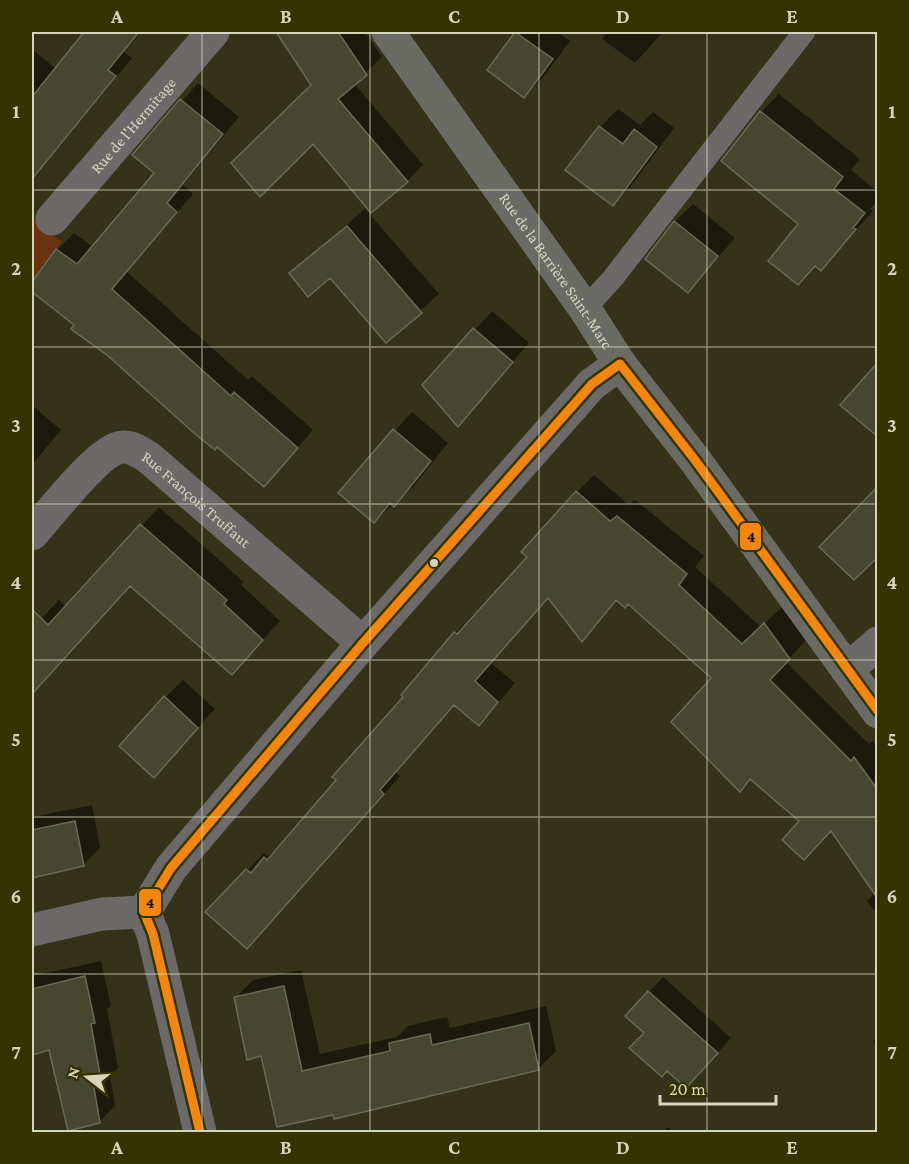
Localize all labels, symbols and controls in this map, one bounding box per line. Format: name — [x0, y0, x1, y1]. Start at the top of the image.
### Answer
text: A — [110, 5, 124, 27]
text: B — [280, 5, 292, 27]
text: C — [448, 5, 460, 27]
text: D — [616, 5, 630, 27]
text: E — [786, 5, 798, 27]
street label: Rue de l'Hermitage — [87, 74, 179, 177]
text: 1 — [12, 100, 20, 122]
text: 1 — [888, 100, 896, 122]
street label: Rue de la Barrière Saint-Marc — [496, 190, 616, 352]
text: 2 — [11, 257, 21, 279]
text: 2 — [887, 257, 897, 279]
text: 3 — [11, 414, 21, 436]
text: 3 — [887, 414, 897, 436]
street label: Rue François Truffaut — [139, 448, 254, 551]
line badge: 4 — [739, 522, 762, 551]
text: 4 — [747, 528, 756, 545]
unlabelled marker — [428, 557, 440, 569]
text: 4 — [11, 571, 22, 593]
text: 4 — [887, 571, 898, 593]
text: 5 — [11, 728, 21, 750]
text: 5 — [887, 728, 897, 750]
text: 6 — [11, 885, 21, 907]
text: 6 — [887, 885, 897, 907]
line badge: 4 — [138, 888, 162, 917]
text: 4 — [146, 894, 155, 911]
text: 7 — [11, 1041, 21, 1063]
text: 7 — [887, 1041, 897, 1063]
north arrow — [57, 1047, 117, 1107]
text: N — [63, 1065, 83, 1080]
scale bar — [660, 1068, 776, 1106]
text: 20 m — [669, 1079, 706, 1099]
text: A — [110, 1136, 124, 1158]
text: B — [280, 1136, 292, 1158]
text: C — [448, 1136, 460, 1158]
text: D — [616, 1136, 630, 1158]
text: E — [786, 1136, 798, 1158]

